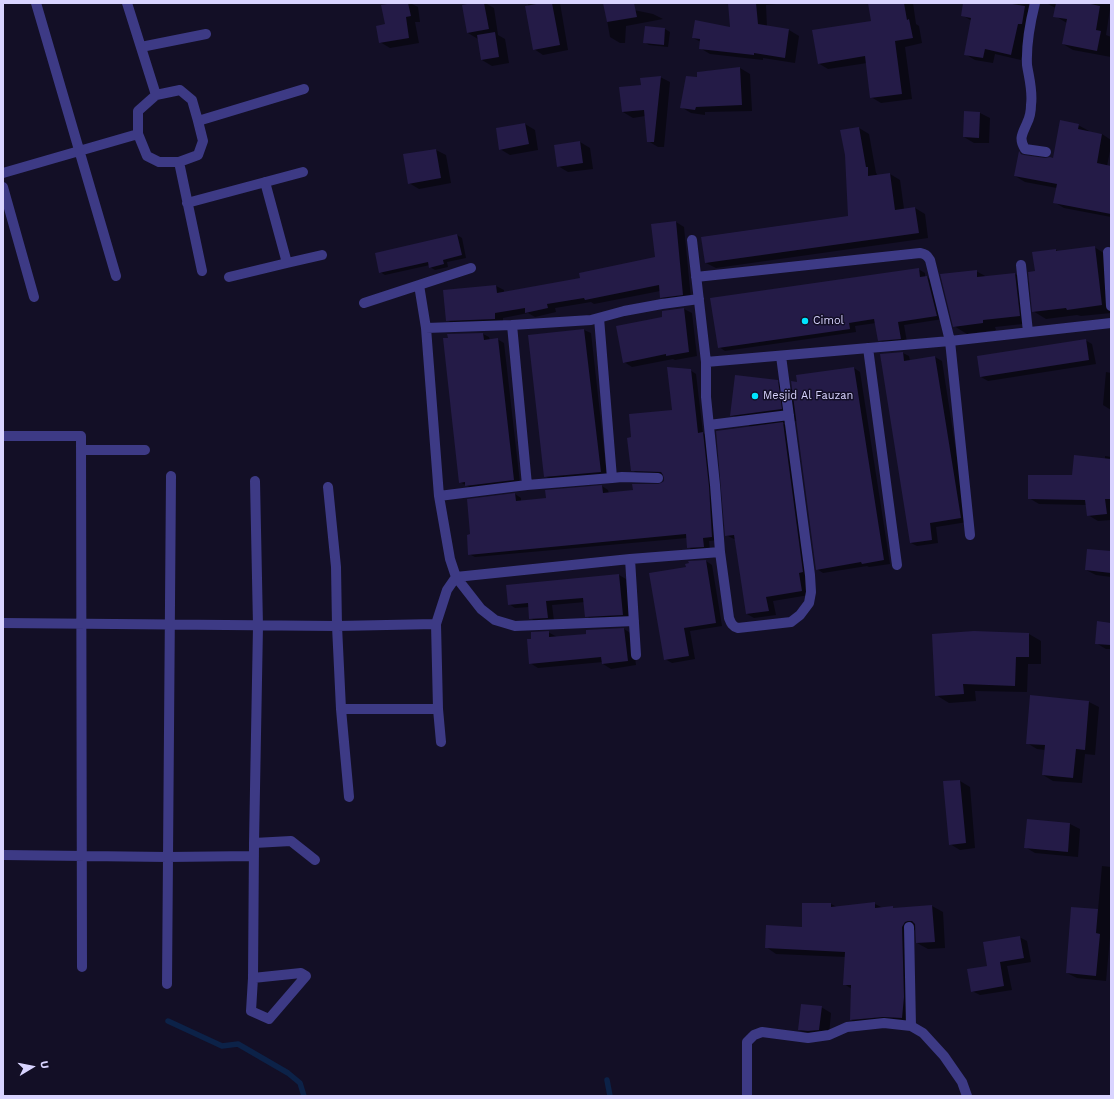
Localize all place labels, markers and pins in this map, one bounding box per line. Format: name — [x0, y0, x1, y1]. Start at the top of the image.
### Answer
place label: Cimol — [813, 314, 844, 328]
marker: Cimol — [800, 316, 810, 326]
place label: Mesjid Al Fauzan — [763, 389, 853, 403]
marker: Mesjid Al Fauzan — [750, 391, 760, 401]

